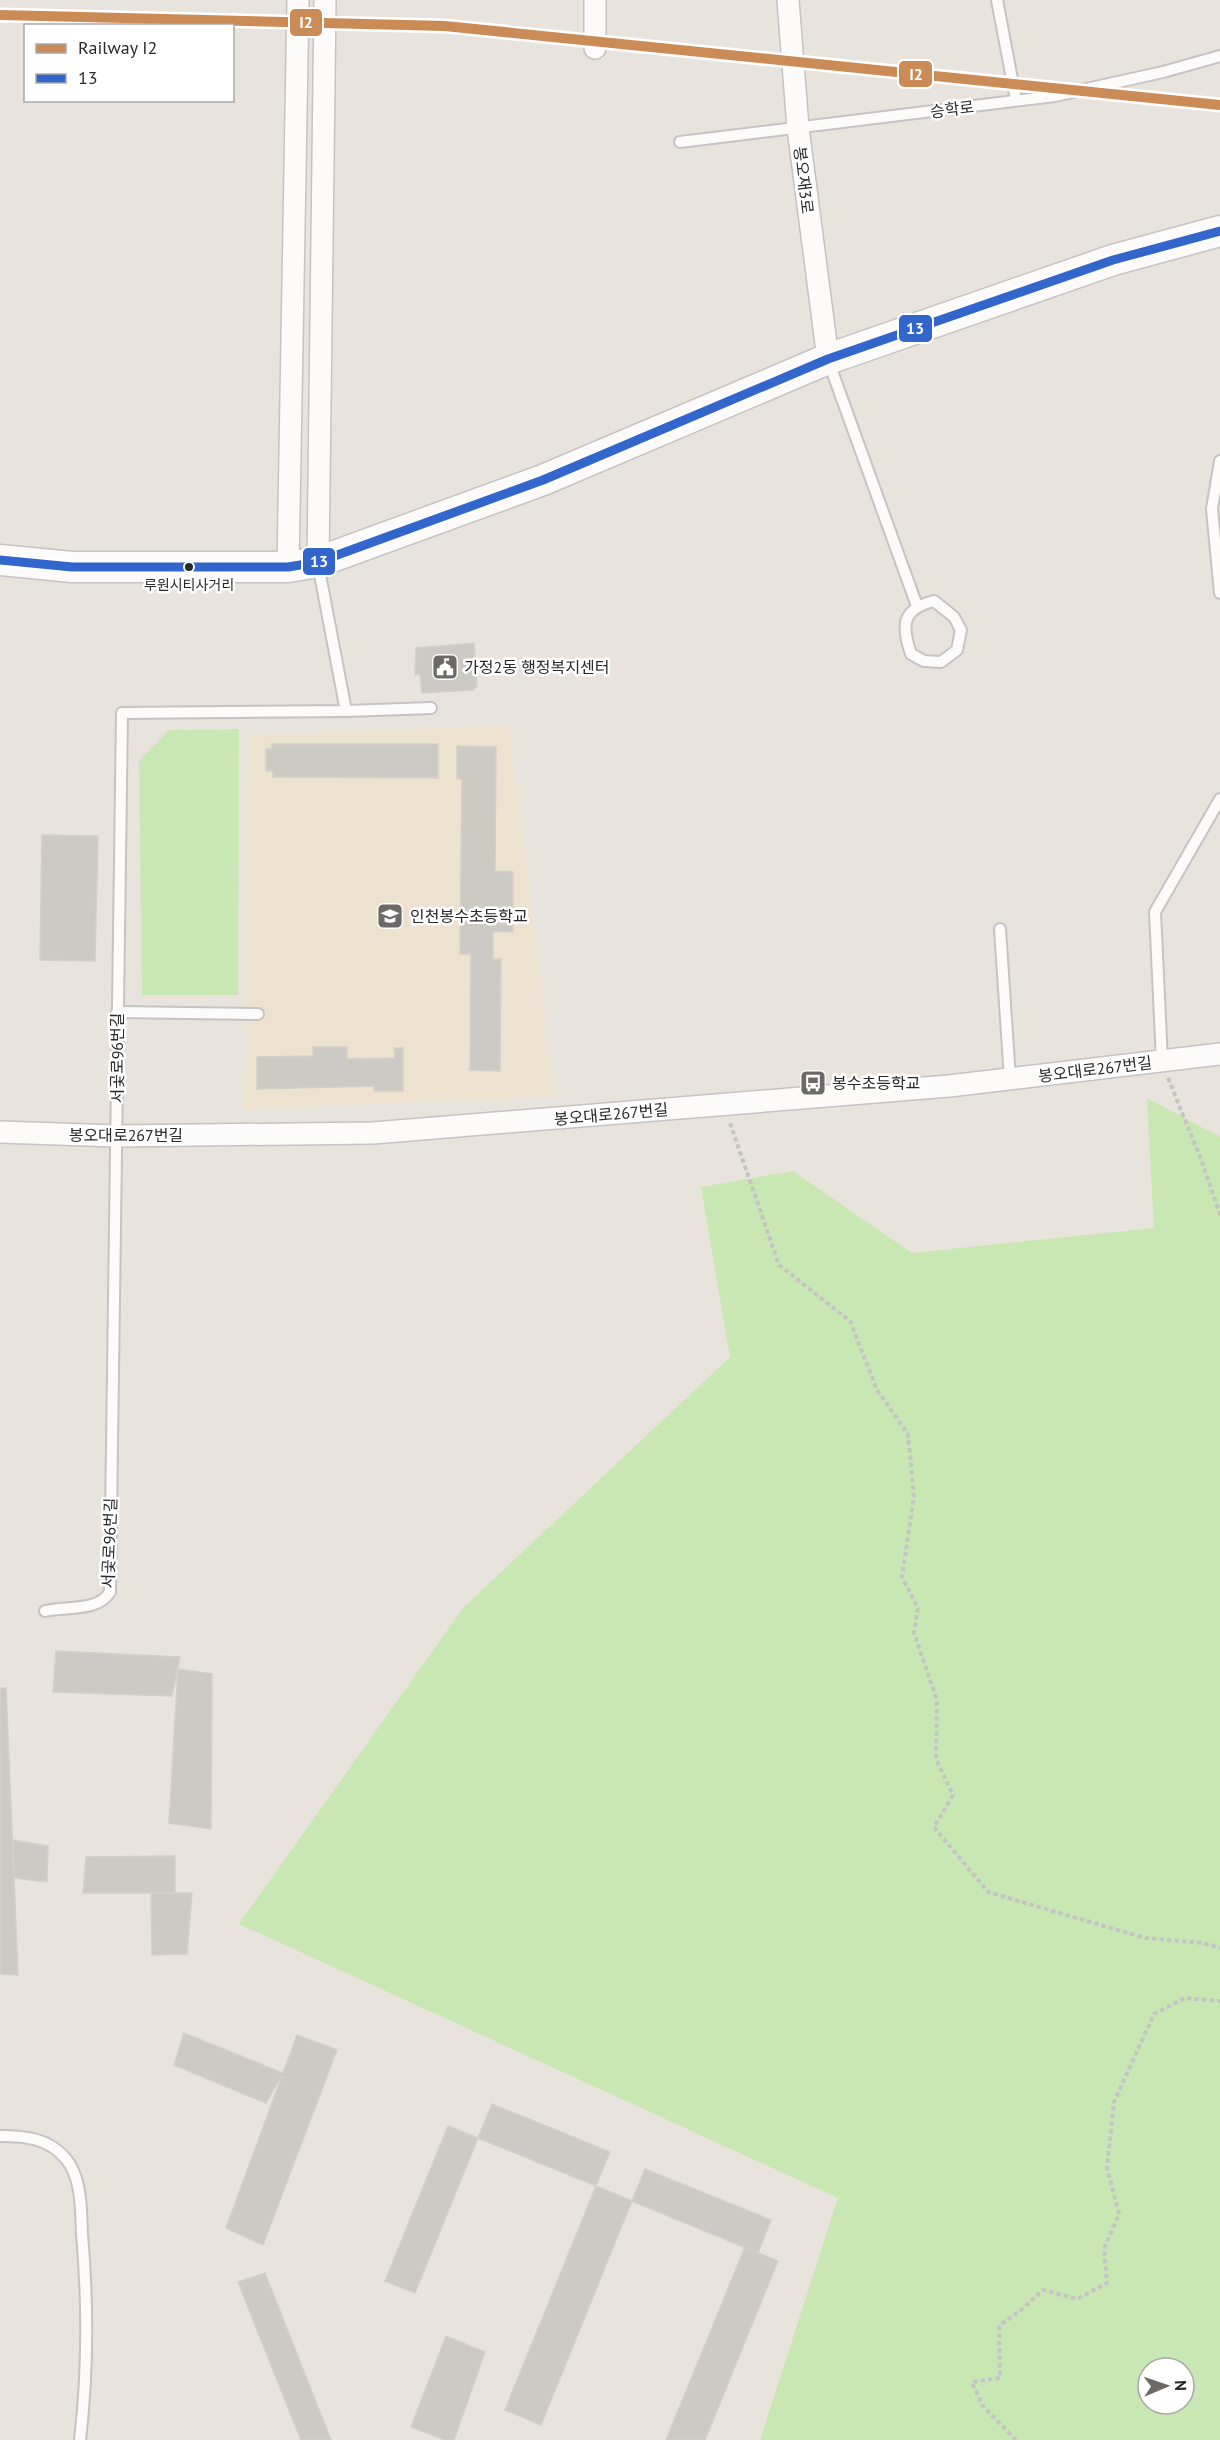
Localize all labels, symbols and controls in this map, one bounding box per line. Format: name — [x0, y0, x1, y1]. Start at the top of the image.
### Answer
line badge: I2 — [289, 8, 323, 37]
text: I2 — [299, 12, 313, 32]
legend — [24, 24, 234, 102]
text: Railway I2 — [78, 36, 157, 59]
line badge: I2 — [898, 60, 933, 88]
text: I2 — [909, 64, 923, 84]
text: 13 — [78, 66, 98, 89]
street label: 승학로 — [929, 96, 975, 122]
street label: 봉오재3로 — [790, 145, 818, 215]
line badge: 13 — [898, 314, 933, 343]
text: 13 — [906, 318, 924, 338]
line badge: 13 — [302, 547, 336, 576]
text: 13 — [310, 551, 328, 571]
marker: 루원시티사거리 — [183, 561, 195, 573]
place label: 루원시티사거리 — [144, 576, 234, 594]
public building icon: 가정2동 행정복지센터 — [430, 652, 460, 682]
place label: 가정2동 행정복지센터 — [464, 657, 609, 677]
school or university icon: 인천봉수초등학교 — [375, 901, 405, 931]
place label: 인천봉수초등학교 — [410, 906, 528, 926]
street label: 서곷로96번길 — [107, 1012, 127, 1104]
street label: 봉오대로267번길 — [1037, 1052, 1153, 1086]
bus stop icon: 봉수초등학교 — [798, 1068, 828, 1098]
place label: 봉수초등학교 — [832, 1073, 920, 1093]
street label: 봉오대로267번길 — [553, 1099, 669, 1129]
street label: 봉오대로267번길 — [69, 1125, 183, 1145]
street label: 서곷로96번길 — [97, 1497, 121, 1589]
north arrow — [1136, 2356, 1196, 2416]
text: N — [1171, 2380, 1191, 2391]

